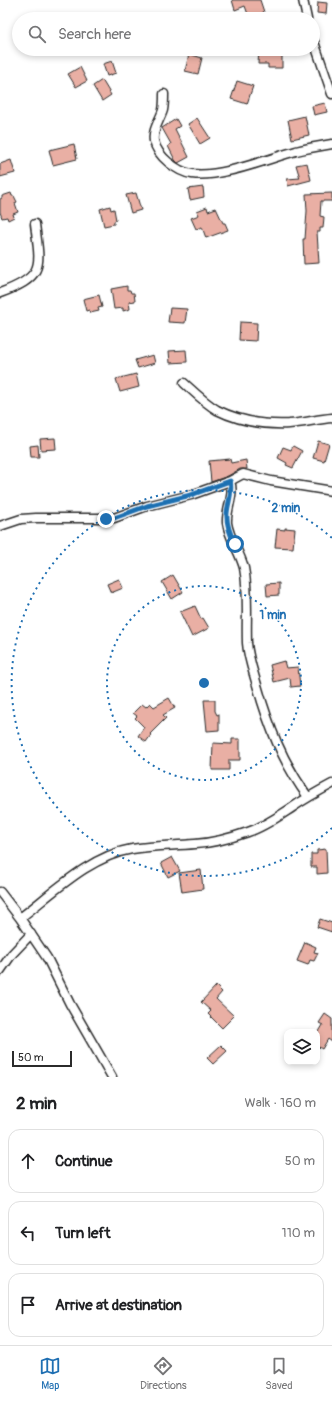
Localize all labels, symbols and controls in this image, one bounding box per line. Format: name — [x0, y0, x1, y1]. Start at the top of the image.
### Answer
search box — [12, 12, 320, 56]
icon: search — [26, 23, 48, 45]
text: Search here — [58, 25, 131, 44]
text: 2 min — [272, 501, 301, 516]
route end — [97, 510, 115, 528]
route start — [226, 535, 244, 553]
text: 1 min — [260, 608, 287, 623]
centre of rings — [197, 676, 211, 690]
map controls — [284, 1029, 320, 1065]
button: layers — [284, 1029, 320, 1065]
scale bar — [12, 1049, 72, 1068]
text: 50 m — [18, 1051, 44, 1064]
text: 2 min — [16, 1093, 57, 1114]
text: Walk · 160 m — [245, 1095, 316, 1111]
icon: ahead — [17, 1150, 39, 1172]
text: Continue — [55, 1152, 113, 1171]
text: 50 m — [285, 1153, 315, 1169]
icon: left — [17, 1222, 39, 1244]
text: Turn left — [55, 1224, 111, 1243]
text: 110 m — [282, 1225, 315, 1241]
icon: arrive — [17, 1294, 39, 1316]
text: Arrive at destination — [55, 1296, 182, 1315]
tab: Map — [39, 1355, 61, 1392]
tab: Directions — [140, 1355, 187, 1392]
tab: Saved — [265, 1355, 293, 1392]

